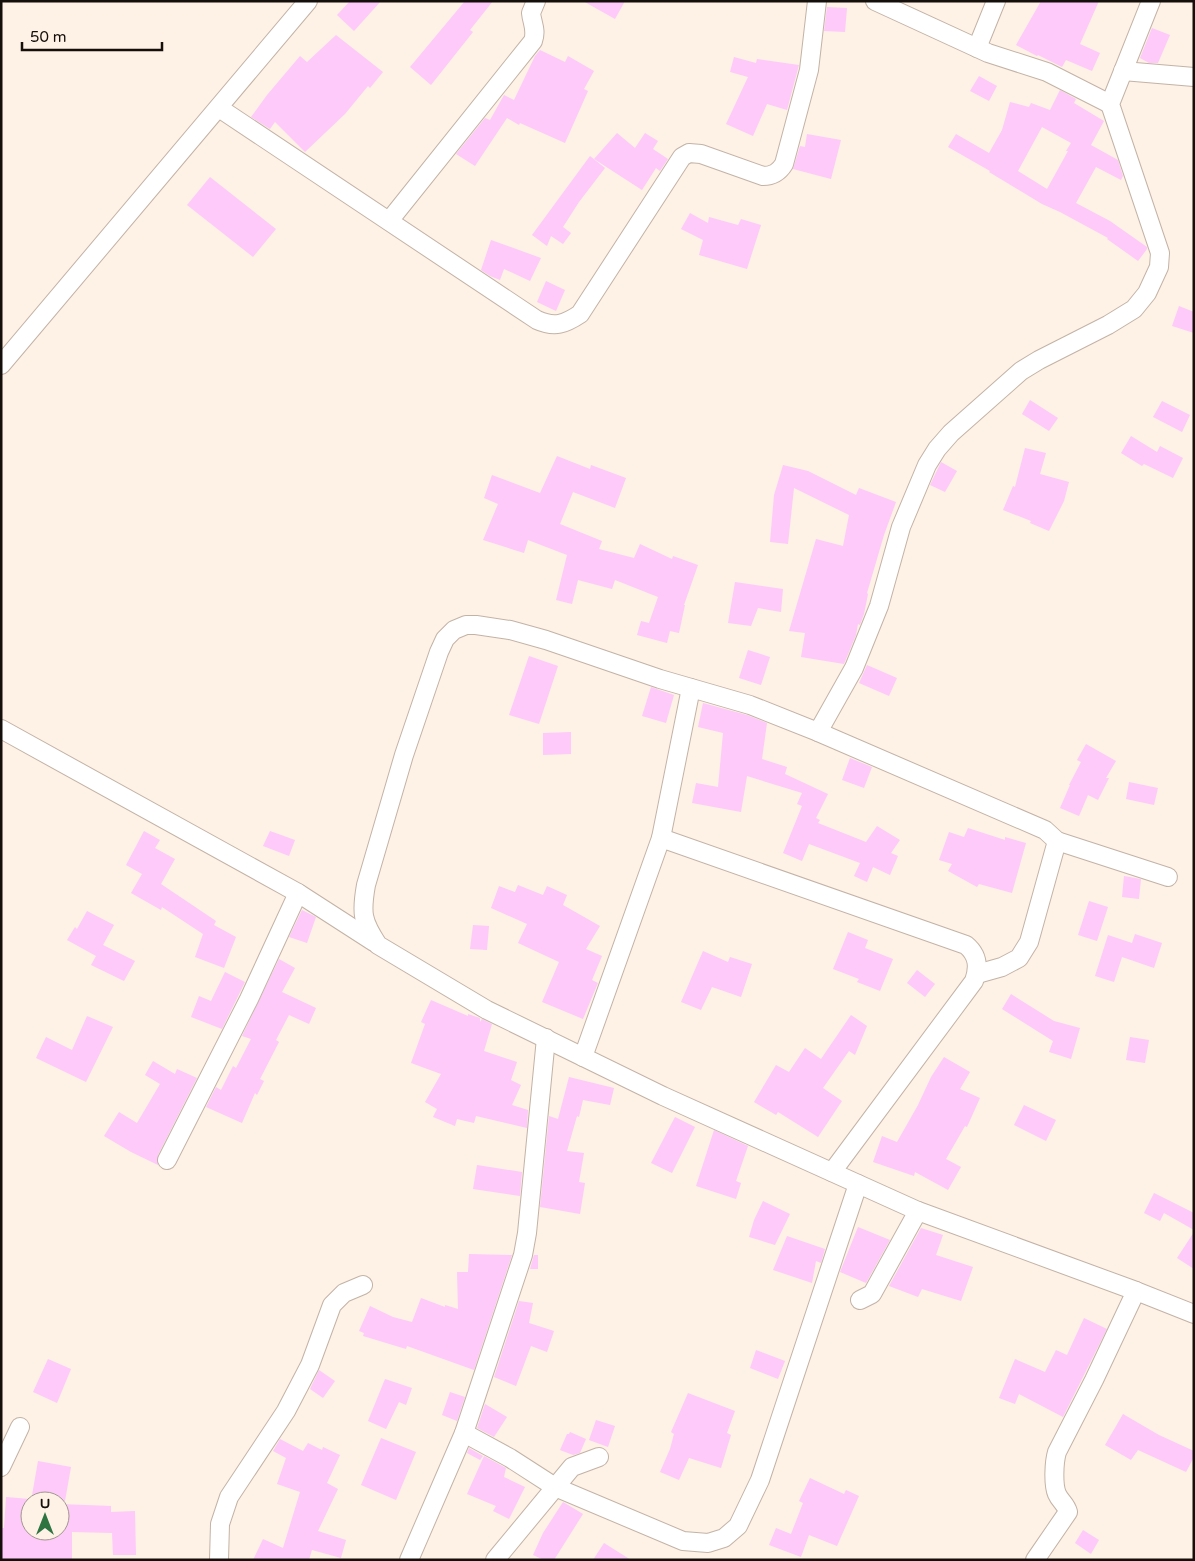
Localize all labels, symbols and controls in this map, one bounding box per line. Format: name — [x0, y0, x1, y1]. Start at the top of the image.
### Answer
scale bar — [22, 20, 162, 52]
text: 50 m — [30, 28, 67, 46]
north arrow — [20, 1491, 70, 1541]
text: U — [40, 1495, 50, 1512]

